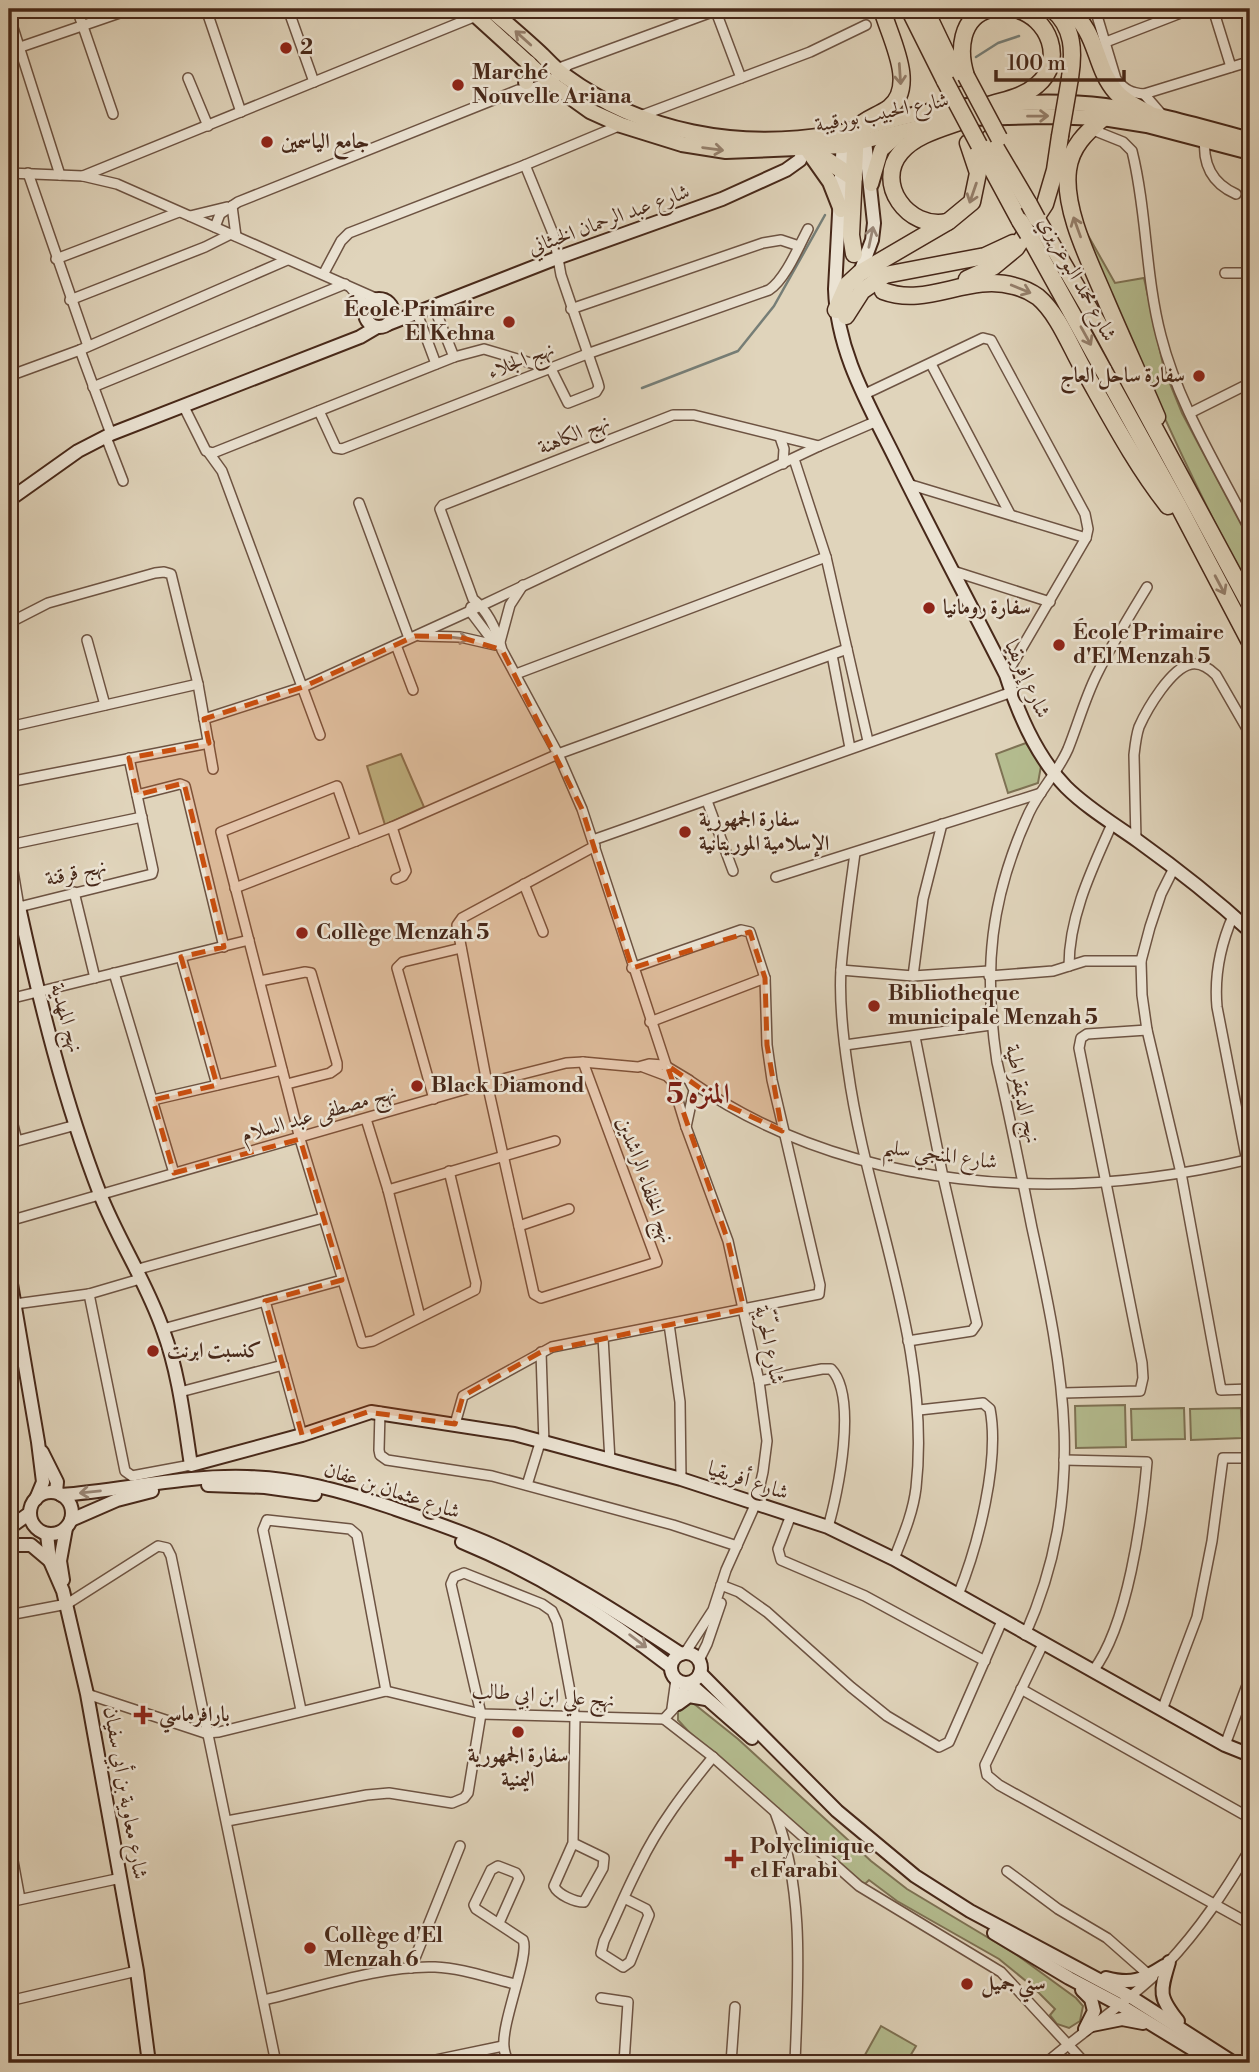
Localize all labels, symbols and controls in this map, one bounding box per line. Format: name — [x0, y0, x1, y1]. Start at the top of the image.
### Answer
one-way arrow — [514, 30, 532, 46]
place label: 2 — [300, 35, 313, 61]
scale bar — [996, 38, 1124, 82]
marker: 2 — [278, 40, 294, 56]
text: 100 m — [1007, 51, 1066, 77]
place label: Marché Nouvelle Ariana — [472, 60, 632, 110]
one-way arrow — [894, 62, 907, 85]
marker: Marché Nouvelle Ariana — [450, 77, 466, 93]
street label: شارع الحبيب بورقيبة — [813, 87, 952, 143]
one-way arrow — [1026, 110, 1049, 123]
place label: جامع الياسمين — [281, 129, 369, 160]
marker: جامع الياسمين — [259, 134, 275, 150]
one-way arrow — [702, 143, 724, 156]
street label: شارع عبد الرحمان الخبثاني — [525, 179, 695, 265]
one-way arrow — [966, 182, 978, 204]
street label: شارع محمد البوعزيزي — [1028, 212, 1122, 348]
one-way arrow — [1070, 217, 1083, 239]
one-way arrow — [865, 226, 879, 249]
one-way arrow — [1009, 284, 1031, 297]
place label: École Primaire El Kehna — [344, 295, 496, 347]
marker: École Primaire El Kehna — [501, 314, 517, 330]
one-way arrow — [1079, 325, 1093, 346]
street label: نهج الجلاء — [484, 336, 560, 390]
place label: سفارة ساحل العاج — [1060, 363, 1185, 394]
marker: سفارة ساحل العاج — [1191, 368, 1207, 384]
street label: نهج الكاهنة — [534, 409, 615, 466]
one-way arrow — [1213, 575, 1227, 595]
place label: سفارة رومانيا — [943, 595, 1031, 621]
marker: سفارة رومانيا — [921, 600, 937, 616]
place label: École Primaire d'El Menzah 5 — [1073, 618, 1224, 670]
one-way arrow — [446, 631, 469, 644]
street label: شارع إفريقيا — [995, 636, 1056, 724]
marker: École Primaire d'El Menzah 5 — [1051, 637, 1067, 653]
place label: سفارة الجمهورية الإسلامية الموريتانية — [699, 807, 829, 858]
marker: سفارة الجمهورية الإسلامية الموريتانية — [677, 824, 693, 840]
street label: نهج قرقنة — [43, 853, 110, 897]
place label: Collège Menzah 5 — [316, 920, 489, 946]
marker: Collège Menzah 5 — [294, 925, 310, 941]
street label: نهج المهدية — [39, 980, 88, 1057]
place label: Bibliotheque municipale Menzah 5 — [888, 981, 1098, 1031]
marker: Bibliotheque municipale Menzah 5 — [866, 998, 882, 1014]
street label: نهج الديمقراطية — [994, 1042, 1045, 1147]
place label: Black Diamond — [431, 1073, 585, 1099]
district label: المنزه 5 — [666, 1077, 730, 1112]
marker: Black Diamond — [409, 1078, 425, 1094]
street label: نهج مصطفى عبد السلام — [238, 1079, 401, 1153]
street label: نهج الخلفاء الراشدين — [605, 1113, 680, 1248]
street label: شارع المنجي سليم — [880, 1134, 999, 1183]
street label: شارع الحرّيّة — [744, 1302, 793, 1388]
place label: كنسبت ابرنت — [167, 1338, 262, 1364]
marker: كنسبت ابرنت — [145, 1343, 161, 1359]
street label: شارع أفريقيا — [703, 1453, 793, 1510]
street label: شارع عثمان بن عفان — [319, 1457, 463, 1529]
one-way arrow — [80, 1486, 102, 1499]
one-way arrow — [628, 1634, 647, 1649]
street label: نهج علي ابن ابي طالب — [470, 1678, 615, 1720]
place label: بارافرماسي — [159, 1702, 230, 1734]
street label: شارع معاوية بن أبي سفيان — [93, 1704, 156, 1882]
marker: بارافرماسي — [133, 1705, 153, 1725]
marker: سفارة الجمهورية اليمنية — [510, 1724, 526, 1740]
place label: سفارة الجمهورية اليمنية — [468, 1743, 568, 1793]
place label: Polyclinique el Farabi — [750, 1834, 875, 1884]
marker: Polyclinique el Farabi — [724, 1849, 744, 1869]
place label: Collège d'El Menzah 6 — [324, 1923, 443, 1973]
marker: Collège d'El Menzah 6 — [302, 1940, 318, 1956]
place label: سني جميل — [981, 1971, 1046, 2003]
marker: سني جميل — [959, 1976, 975, 1992]

